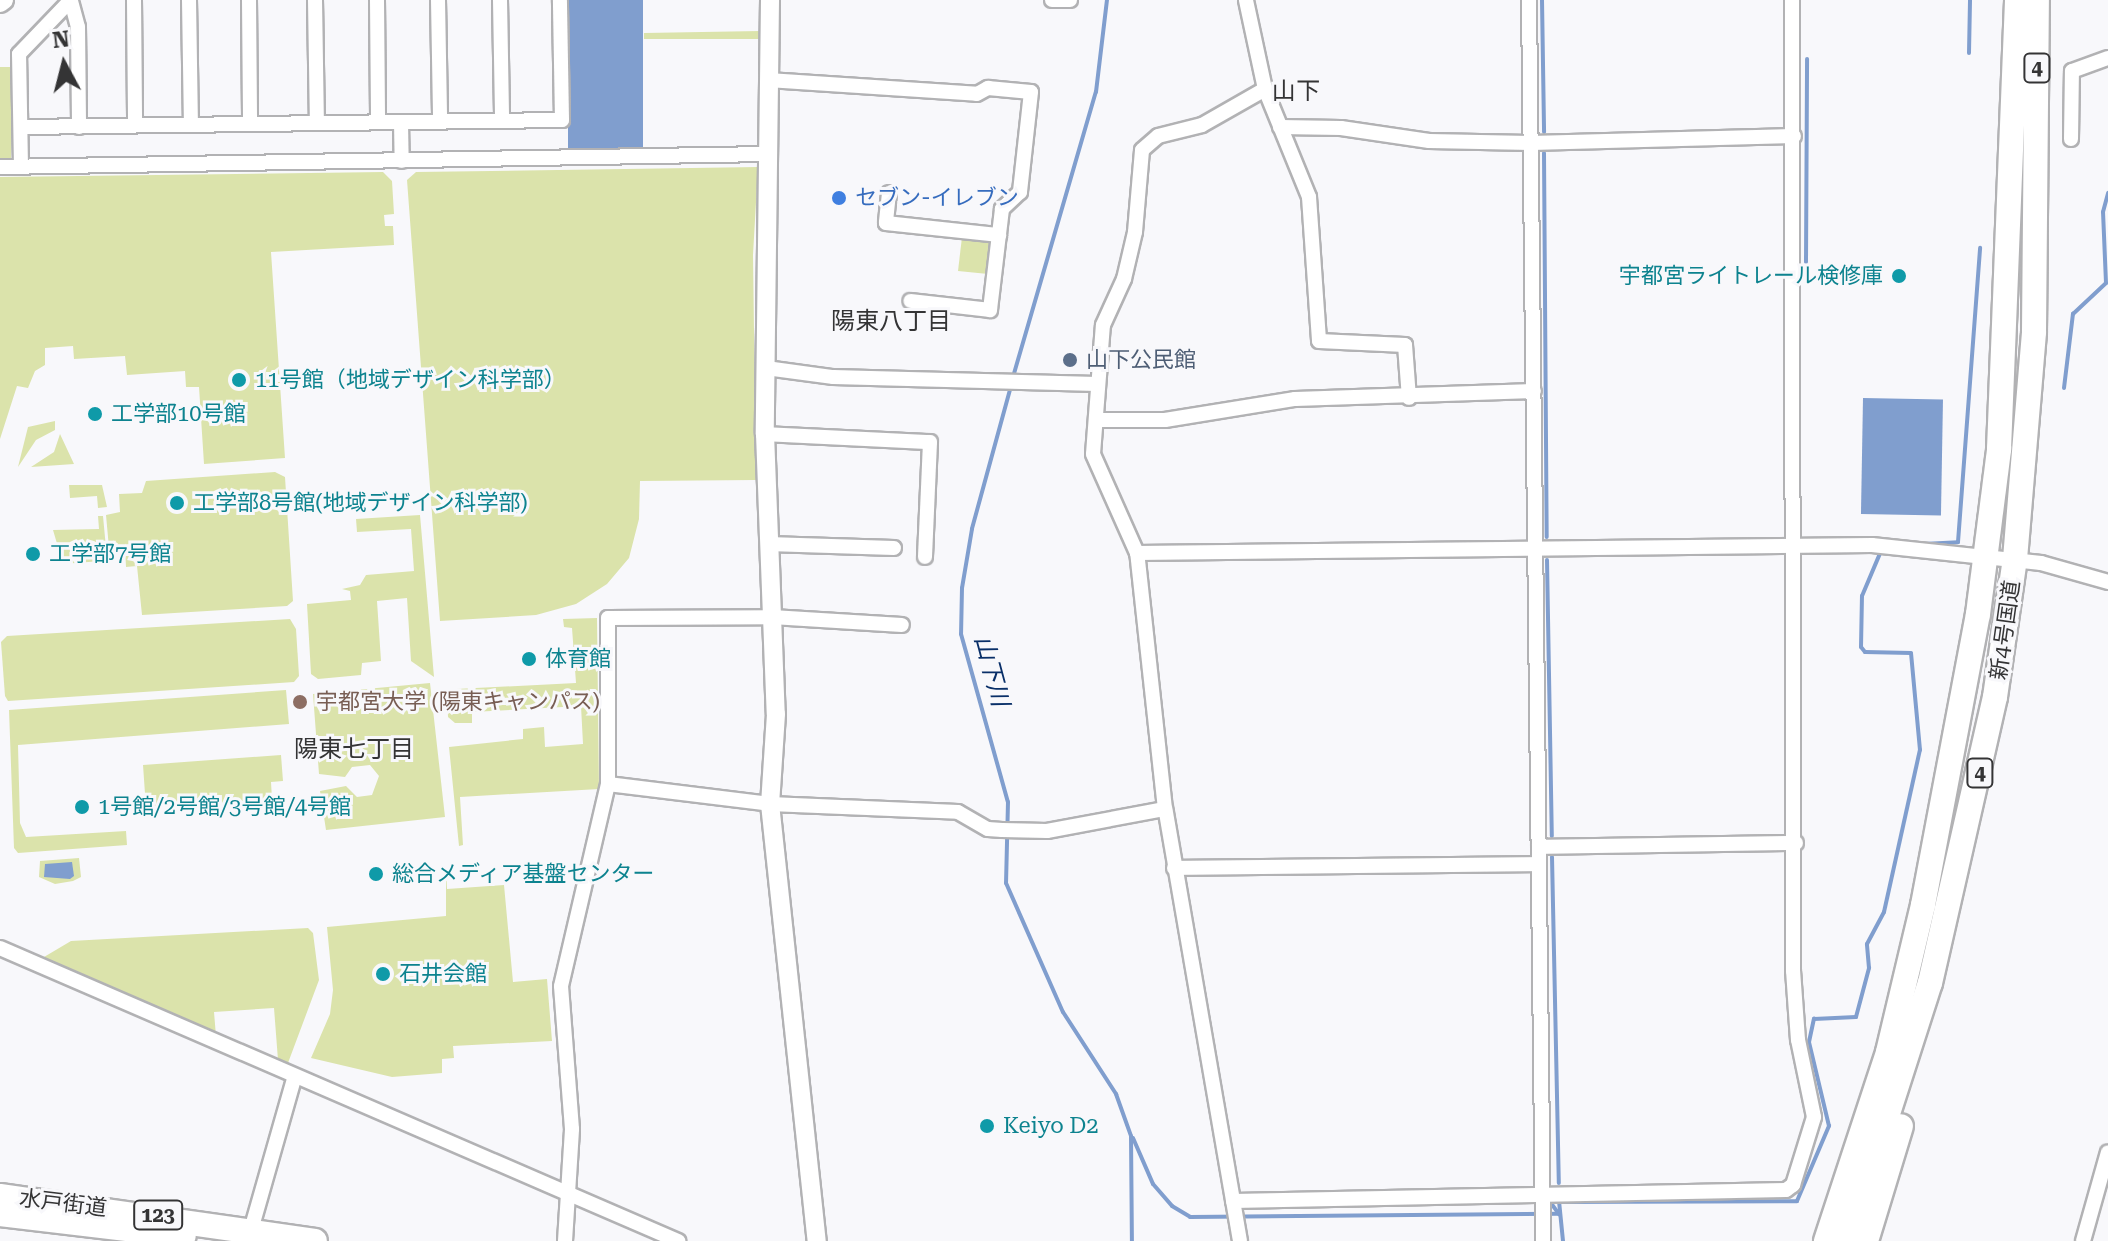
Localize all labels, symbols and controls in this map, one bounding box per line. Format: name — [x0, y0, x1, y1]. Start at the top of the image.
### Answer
north arrow — [24, 24, 104, 104]
text: N — [51, 26, 71, 53]
road number: 4 — [2023, 52, 2051, 84]
district label: 山下 — [1272, 78, 1320, 106]
place label: セブン-イレブン — [855, 185, 1019, 211]
marker: セブン-イレブン — [830, 189, 848, 207]
place label: 宇都宮ライトレール検修庫 — [1619, 263, 1883, 289]
marker: 宇都宮ライトレール検修庫 — [1890, 267, 1908, 285]
district label: 陽東八丁目 — [831, 308, 951, 336]
place label: 山下公民館 — [1086, 347, 1196, 373]
marker: 山下公民館 — [1061, 351, 1079, 369]
place label: 11号館（地域デザイン科学部） — [255, 367, 566, 393]
marker: 11号館（地域デザイン科学部） — [230, 371, 248, 389]
place label: 工学部10号館 — [111, 401, 246, 427]
marker: 工学部10号館 — [86, 405, 104, 423]
place label: 工学部8号館(地域デザイン科学部) — [193, 490, 528, 516]
marker: 工学部8号館(地域デザイン科学部) — [168, 494, 186, 512]
place label: 工学部7号館 — [49, 541, 171, 567]
marker: 工学部7号館 — [24, 545, 42, 563]
street label: 新4号国道 — [1985, 578, 2025, 682]
water label: 山下川 — [968, 632, 1014, 710]
place label: 体育館 — [545, 646, 611, 672]
marker: 体育館 — [520, 650, 538, 668]
place label: 宇都宮大学 (陽東キャンパス) — [316, 689, 600, 715]
marker: 宇都宮大学 (陽東キャンパス) — [291, 693, 309, 711]
district label: 陽東七丁目 — [294, 736, 414, 764]
road number: 4 — [1966, 757, 1994, 789]
place label: 1号館/2号館/3号館/4号館 — [98, 794, 351, 820]
marker: 1号館/2号館/3号館/4号館 — [73, 798, 91, 816]
place label: 総合メディア基盤センター — [392, 861, 656, 887]
marker: 総合メディア基盤センター — [367, 865, 385, 883]
place label: 石井会館 — [399, 961, 487, 987]
marker: 石井会館 — [374, 965, 392, 983]
place label: Keiyo D2 — [1003, 1113, 1099, 1139]
marker: Keiyo D2 — [978, 1117, 996, 1135]
street label: 水戸街道 — [18, 1185, 108, 1221]
road number: 123 — [132, 1199, 184, 1231]

